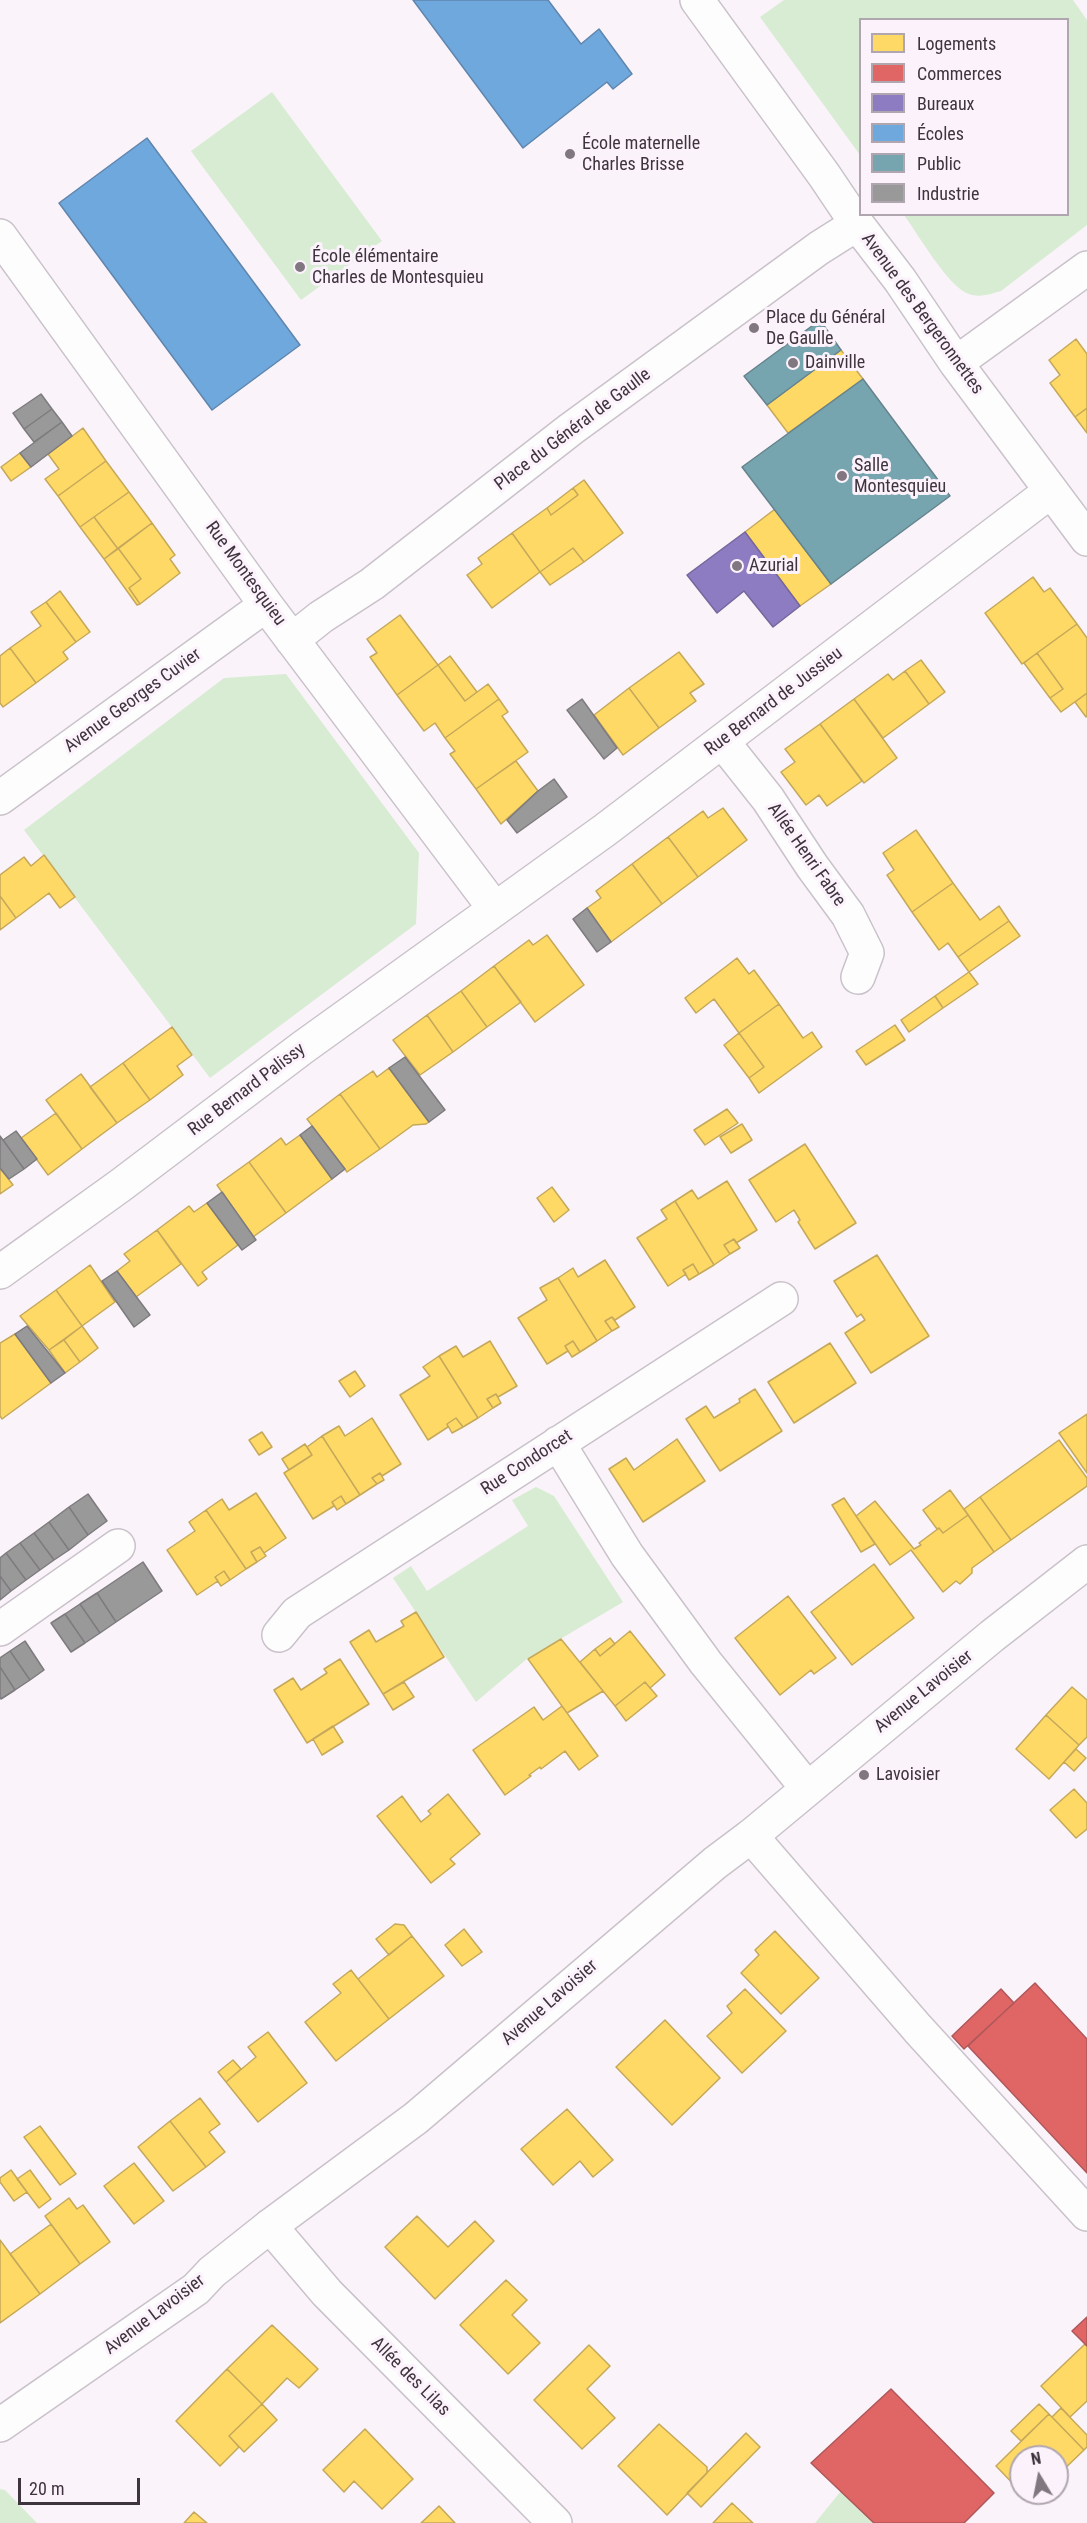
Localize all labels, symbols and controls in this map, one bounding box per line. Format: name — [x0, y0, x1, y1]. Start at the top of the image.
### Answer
legend — [859, 18, 1069, 216]
text: Logements — [917, 33, 996, 54]
text: Commerces — [917, 63, 1002, 84]
text: Bureaux — [917, 93, 975, 114]
text: Écoles — [917, 123, 964, 144]
place label: École maternelle Charles Brisse — [582, 133, 700, 176]
marker: École maternelle Charles Brisse — [563, 147, 577, 161]
text: Public — [917, 153, 961, 174]
text: Industrie — [917, 183, 979, 204]
street label: Avenue des Bergeronnettes — [856, 229, 988, 399]
place label: École élémentaire Charles de Montesquieu — [312, 246, 484, 288]
marker: École élémentaire Charles de Montesquieu — [293, 260, 307, 274]
place label: Place du Général De Gaulle — [766, 307, 885, 350]
marker: Place du Général De Gaulle — [747, 321, 761, 335]
place label: Dainville — [805, 352, 865, 374]
marker: Dainville — [786, 356, 800, 370]
street label: Place du Général de Gaulle — [491, 364, 655, 496]
place label: Salle Montesquieu — [854, 455, 946, 498]
marker: Salle Montesquieu — [835, 469, 849, 483]
street label: Rue Montesquieu — [200, 518, 290, 630]
place label: Azurial — [749, 555, 798, 577]
marker: Azurial — [730, 559, 744, 573]
street label: Rue Bernard de Jussieu — [701, 643, 847, 761]
street label: Avenue Georges Cuvier — [60, 644, 206, 758]
street label: Allée Henri Fabre — [762, 799, 850, 911]
street label: Rue Bernard Palissy — [184, 1039, 310, 1141]
street label: Rue Condorcet — [477, 1426, 577, 1500]
street label: Avenue Lavoisier — [871, 1646, 977, 1738]
place label: Lavoisier — [876, 1764, 940, 1786]
marker: Lavoisier — [857, 1768, 871, 1782]
street label: Avenue Lavoisier — [498, 1955, 602, 2051]
street label: Avenue Lavoisier — [101, 2270, 209, 2360]
street label: Allée des Lilas — [366, 2333, 454, 2421]
north arrow — [1009, 2445, 1069, 2505]
text: N — [1030, 2449, 1043, 2469]
scale bar — [21, 2466, 142, 2504]
text: 20 m — [29, 2478, 64, 2499]

